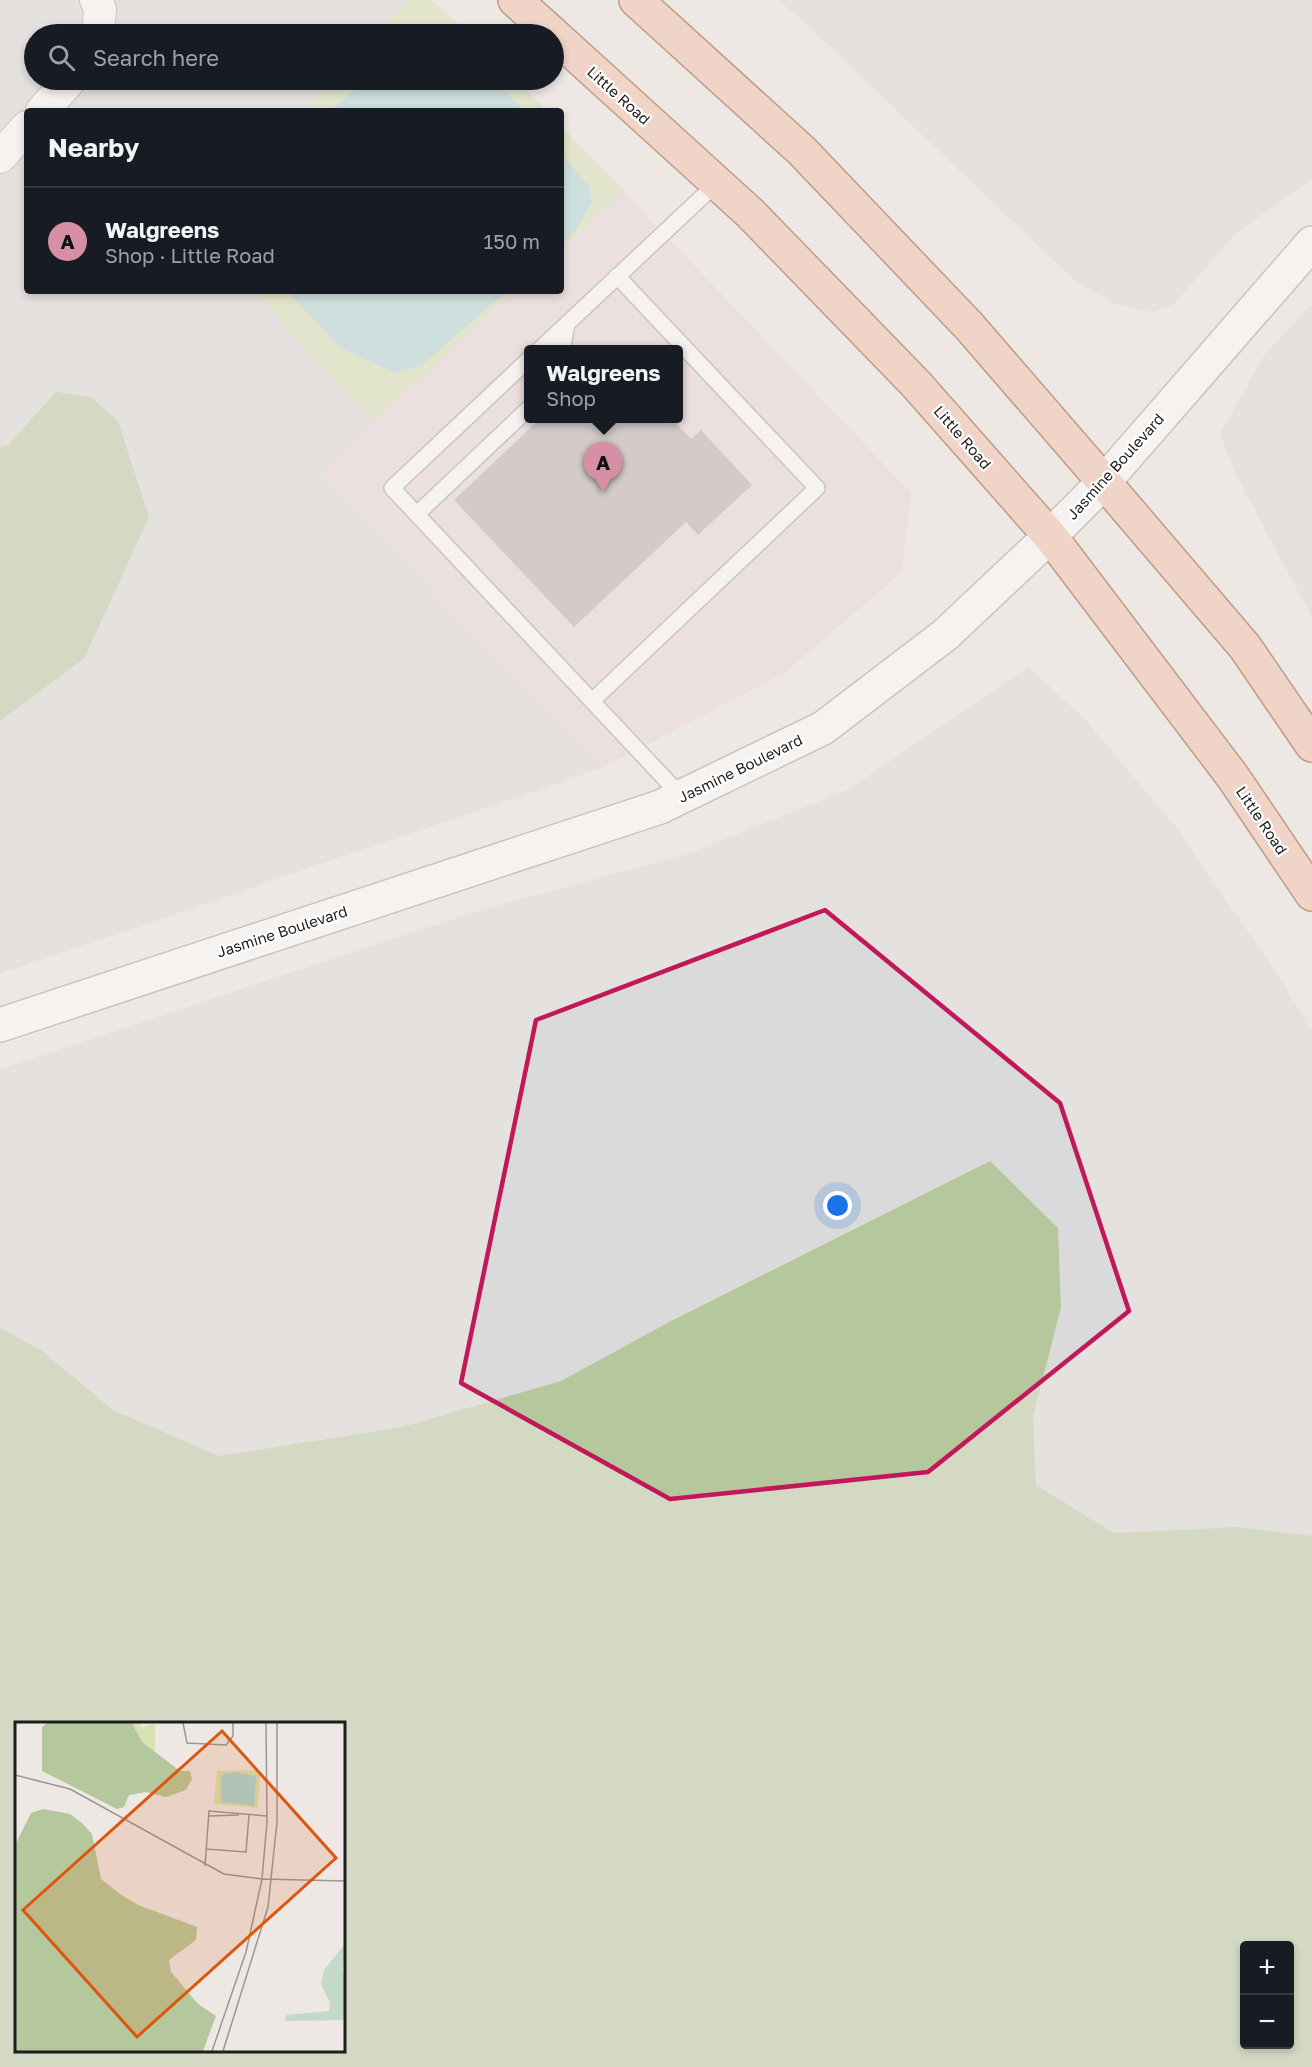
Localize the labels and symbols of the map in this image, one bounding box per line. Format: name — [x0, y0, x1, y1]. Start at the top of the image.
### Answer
street label: Little Road — [584, 62, 654, 128]
street label: Little Road — [931, 402, 995, 472]
street label: Jasmine Boulevard — [1063, 409, 1167, 523]
pin: A — [584, 442, 622, 492]
street label: Jasmine Boulevard — [675, 730, 805, 806]
street label: Little Road — [1233, 783, 1291, 857]
street label: Jasmine Boulevard — [214, 901, 350, 961]
your location — [823, 1191, 852, 1220]
inset map — [15, 1722, 345, 2052]

